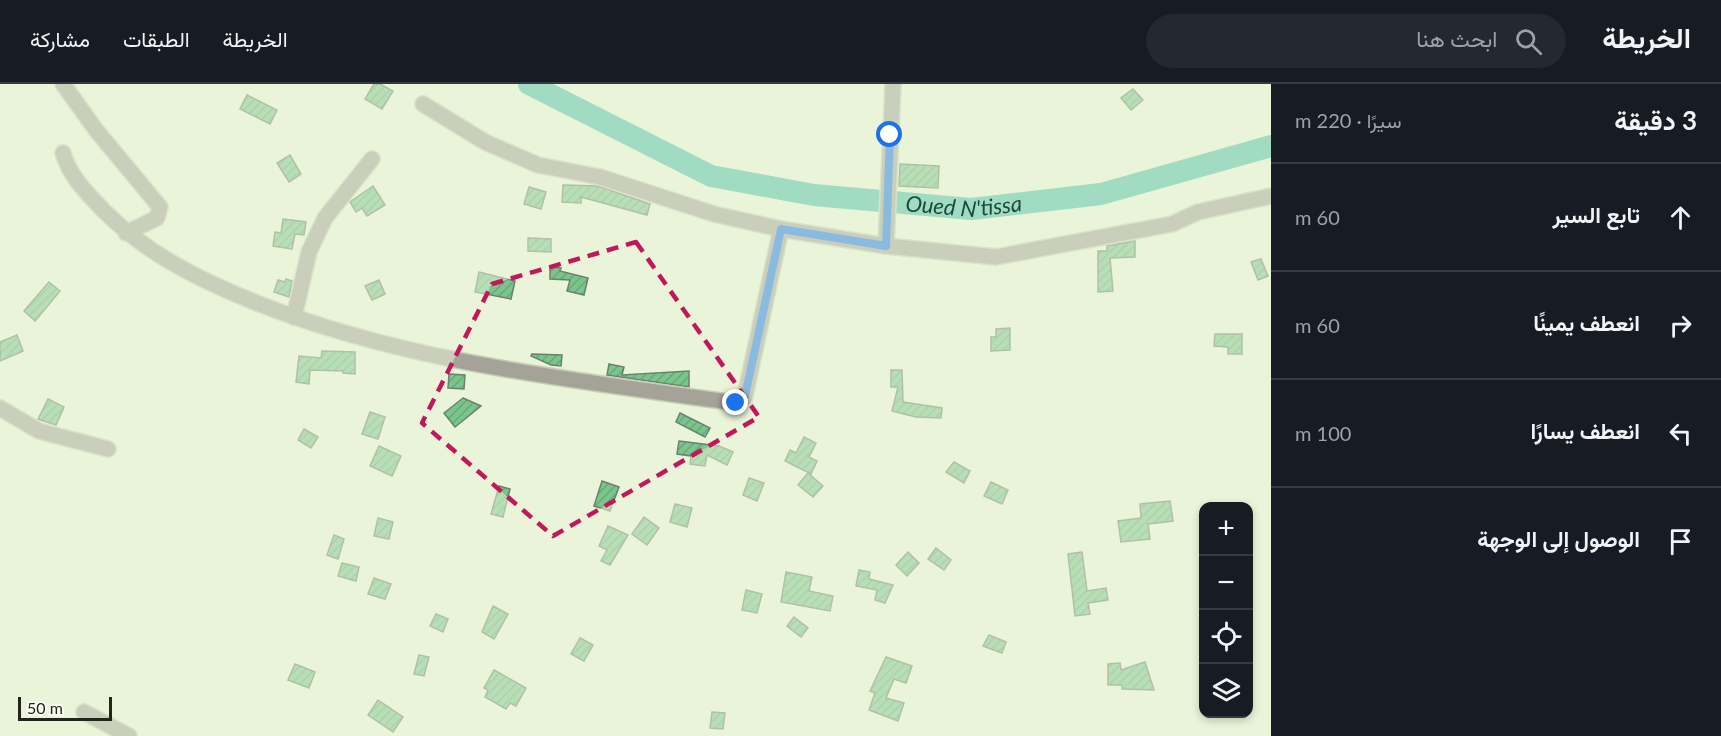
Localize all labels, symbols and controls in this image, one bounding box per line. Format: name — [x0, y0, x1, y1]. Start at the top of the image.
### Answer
search box — [1146, 14, 1566, 68]
text: الخريطة — [1602, 20, 1691, 54]
text: ابحث هنا — [1416, 25, 1497, 52]
icon: search — [1512, 25, 1545, 58]
text: مشاركة — [30, 26, 90, 51]
text: الطبقات — [123, 26, 190, 51]
text: الخريطة — [223, 26, 288, 51]
text: 3 دقيقة — [1614, 104, 1697, 136]
text: سيرًا · 220 m — [1295, 108, 1402, 132]
route start — [876, 121, 902, 147]
water label: Oued N'tissa — [904, 189, 1023, 222]
text: تابع السير — [1553, 201, 1640, 228]
icon: ahead — [1664, 201, 1697, 234]
text: 60 m — [1295, 205, 1340, 229]
text: انعطف يمينًا — [1533, 309, 1640, 336]
icon: right — [1664, 309, 1697, 342]
text: 60 m — [1295, 313, 1340, 337]
route end — [722, 389, 748, 415]
text: انعطف يسارًا — [1531, 417, 1640, 444]
icon: left — [1664, 417, 1697, 450]
text: 100 m — [1295, 421, 1351, 445]
map controls — [1199, 502, 1253, 718]
button: + — [1199, 502, 1253, 556]
text: الوصول إلى الوجهة — [1477, 525, 1640, 552]
icon: arrive — [1664, 525, 1697, 558]
button: − — [1199, 556, 1253, 610]
button: locate — [1199, 610, 1253, 664]
button: layers — [1199, 664, 1253, 718]
scale bar — [18, 694, 112, 722]
text: 50 m — [27, 698, 63, 717]

